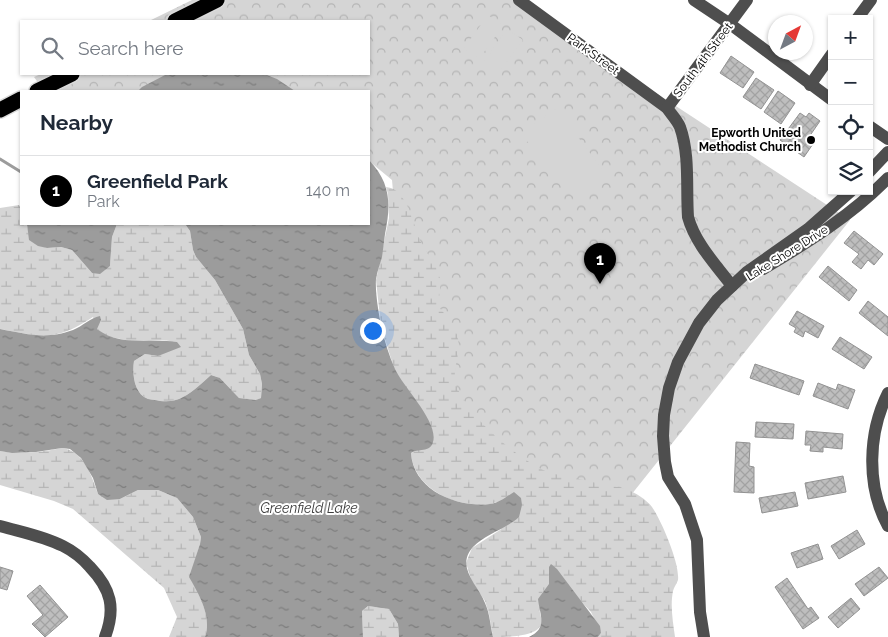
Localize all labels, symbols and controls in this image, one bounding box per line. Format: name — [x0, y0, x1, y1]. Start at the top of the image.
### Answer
north arrow — [768, 15, 813, 60]
map controls — [828, 15, 873, 195]
button: + — [828, 15, 873, 60]
search box — [20, 20, 370, 75]
street label: South 4th Street — [670, 20, 736, 100]
street label: Park Street — [564, 30, 622, 78]
icon: search — [38, 34, 66, 62]
text: Search here — [78, 37, 184, 59]
button: − — [828, 60, 873, 105]
button: locate — [828, 105, 873, 150]
text: Nearby — [40, 110, 113, 135]
place label: Epworth United Methodist Church — [699, 126, 801, 154]
marker: Epworth United Methodist Church — [805, 134, 817, 146]
button: layers — [828, 150, 873, 195]
text: Greenfield Park — [87, 170, 228, 192]
text: 1 — [52, 181, 60, 200]
text: 140 m — [306, 181, 350, 200]
text: Park — [87, 192, 120, 211]
street label: Lake Shore Drive — [743, 222, 831, 284]
pin: 1 — [584, 243, 616, 284]
your location — [360, 318, 386, 344]
water label: Greenfield Lake — [260, 500, 358, 516]

